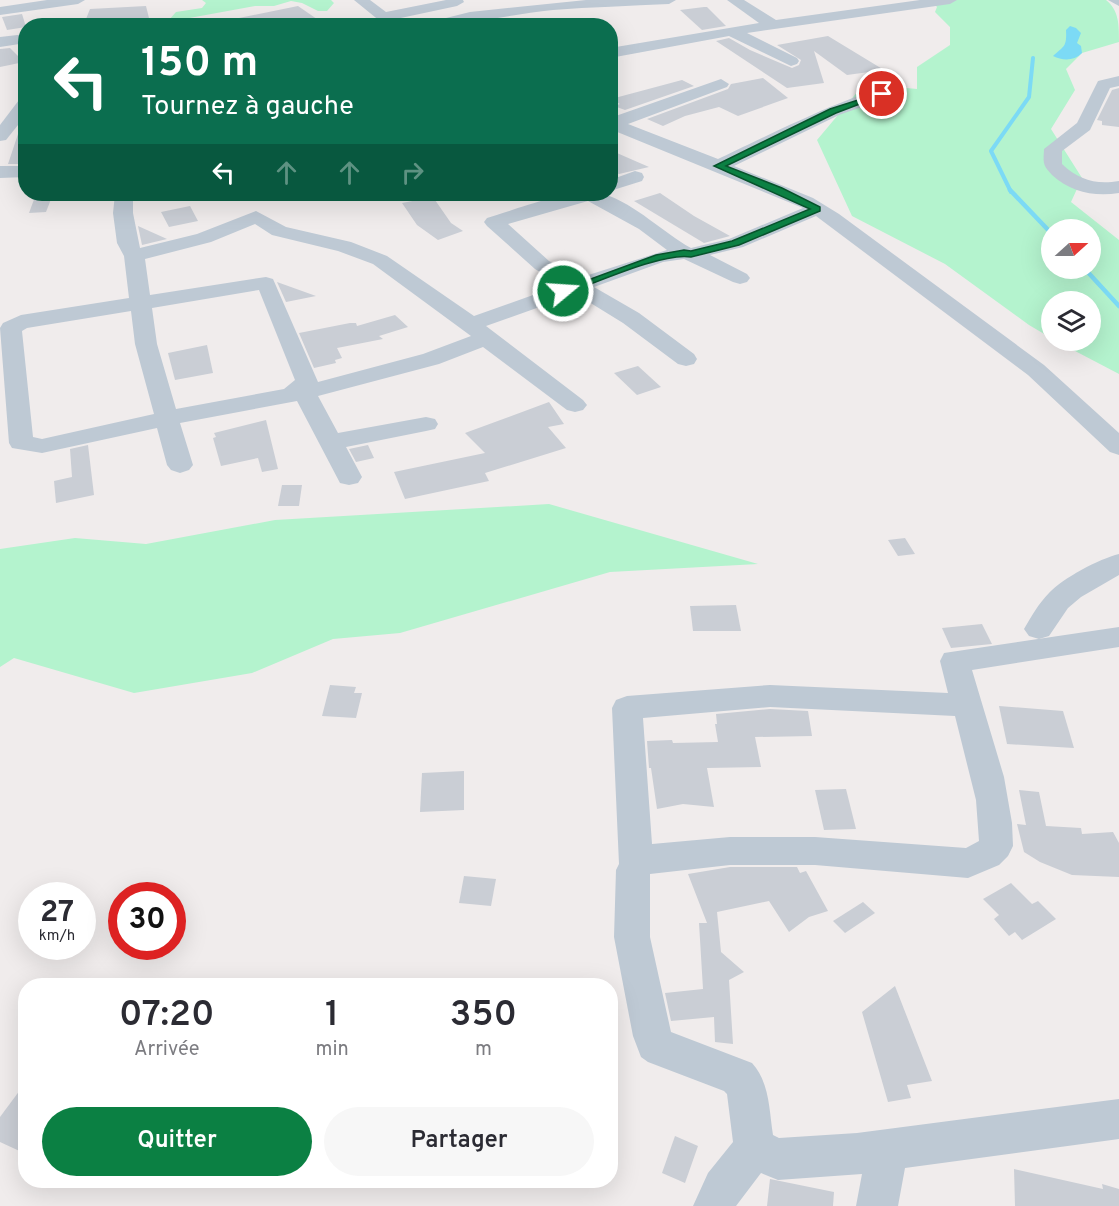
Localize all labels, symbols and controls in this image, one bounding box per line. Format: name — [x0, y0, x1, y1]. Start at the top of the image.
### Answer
text: 150 m — [141, 38, 258, 91]
icon: left — [42, 42, 120, 120]
pin — [856, 68, 907, 119]
icon: arrive — [865, 77, 898, 110]
text: Tournez à gauche — [141, 90, 354, 124]
icon: left — [207, 156, 240, 189]
icon: ahead — [270, 156, 303, 189]
icon: ahead — [333, 156, 366, 189]
icon: right — [396, 156, 429, 189]
north arrow — [1041, 219, 1101, 279]
map controls — [1041, 219, 1101, 351]
position arrow — [531, 259, 595, 323]
button: layers — [1041, 291, 1101, 351]
speed limit sign: 30 — [108, 882, 186, 960]
text: 27 — [40, 895, 74, 932]
text: km/h — [39, 927, 75, 946]
text: 07:20 — [119, 993, 214, 1039]
text: 1 — [325, 993, 339, 1039]
text: 350 — [450, 993, 517, 1039]
text: Arrivée — [134, 1037, 200, 1063]
text: min — [315, 1037, 349, 1063]
text: m — [475, 1037, 492, 1063]
button: Quitter — [42, 1107, 312, 1176]
button: Partager — [324, 1107, 594, 1176]

